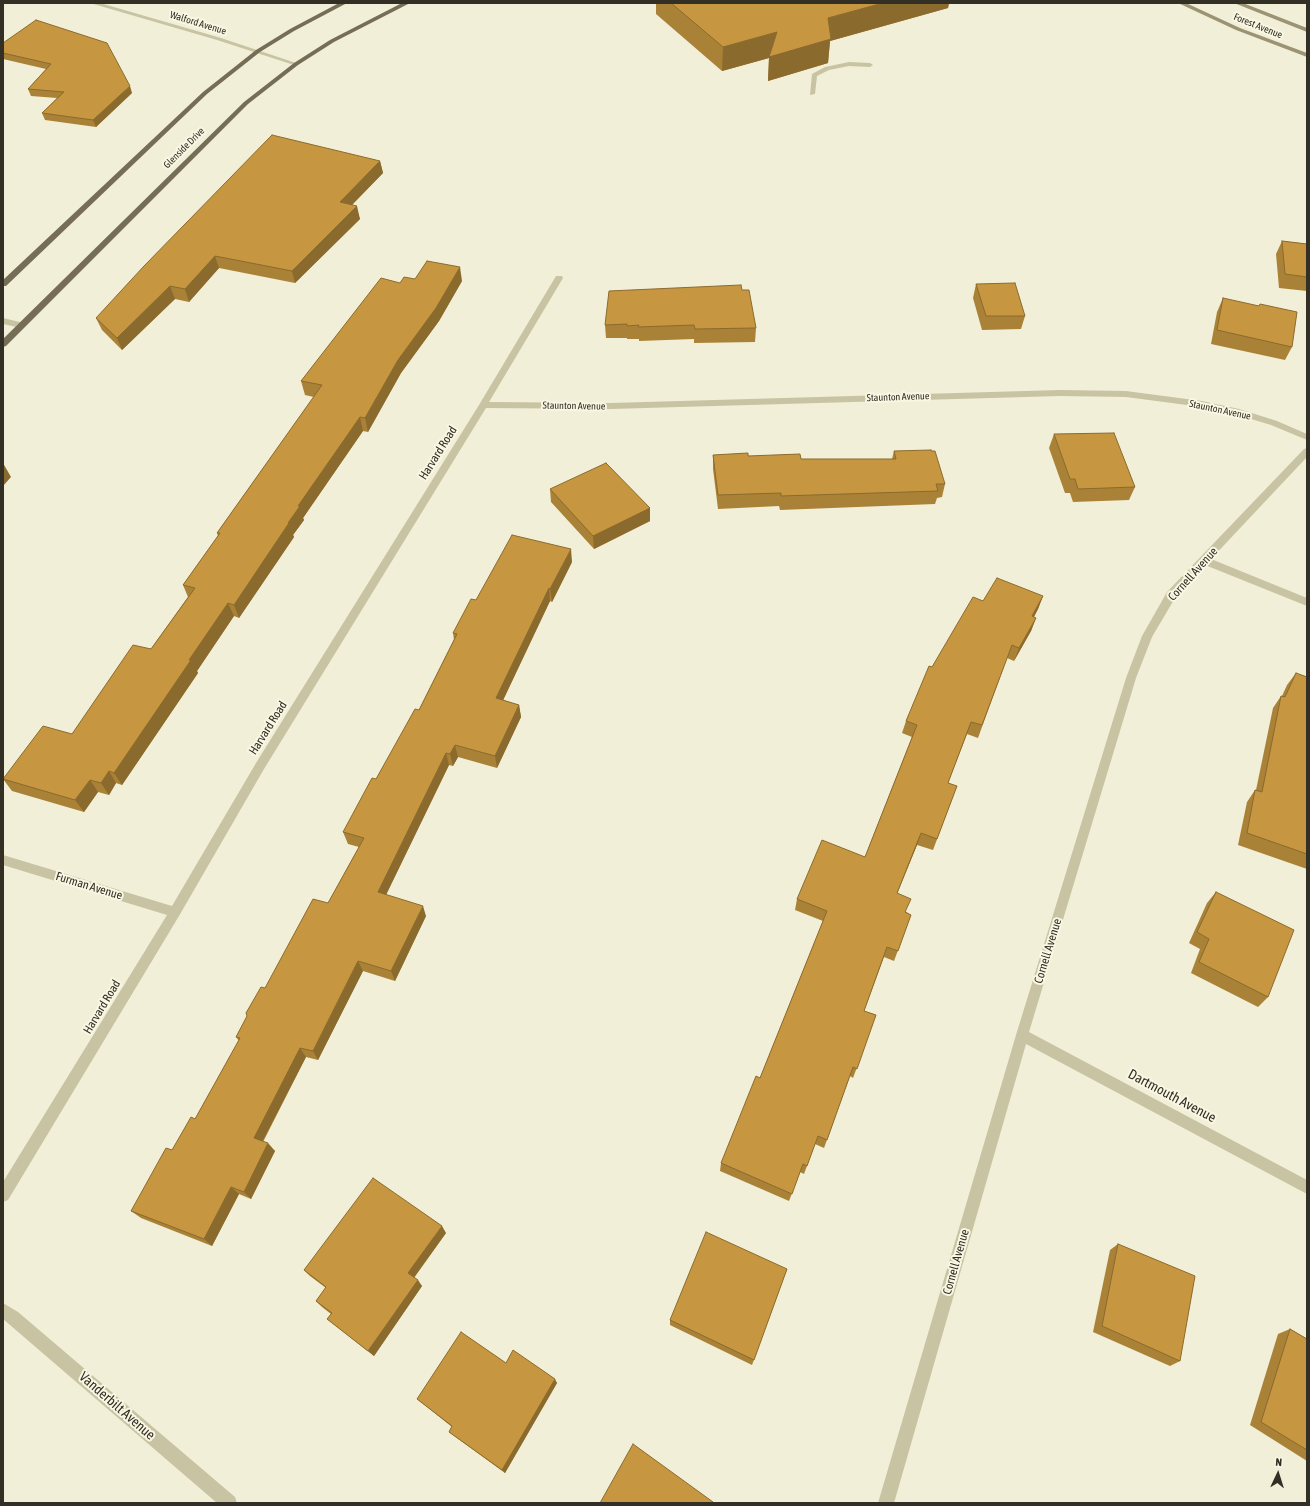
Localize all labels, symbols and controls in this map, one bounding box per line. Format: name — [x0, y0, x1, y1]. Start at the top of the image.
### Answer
street label: Walford Avenue — [168, 9, 228, 37]
street label: Forest Avenue — [1232, 11, 1284, 41]
street label: Glenside Drive — [161, 125, 207, 171]
street label: Staunton Avenue — [866, 390, 930, 404]
street label: Staunton Avenue — [1188, 398, 1252, 422]
street label: Staunton Avenue — [543, 399, 605, 413]
street label: Harvard Road — [416, 424, 460, 482]
street label: Cornell Avenue — [1165, 544, 1221, 604]
street label: Harvard Road — [246, 699, 290, 757]
street label: Furman Avenue — [54, 869, 124, 903]
street label: Cornell Avenue — [1031, 917, 1065, 985]
street label: Harvard Road — [80, 977, 124, 1037]
street label: Dartmouth Avenue — [1125, 1066, 1219, 1126]
street label: Cornell Avenue — [940, 1228, 972, 1296]
street label: Vanderbilt Avenue — [76, 1368, 158, 1444]
north arrow — [1258, 1454, 1298, 1494]
text: N — [1275, 1456, 1282, 1468]

